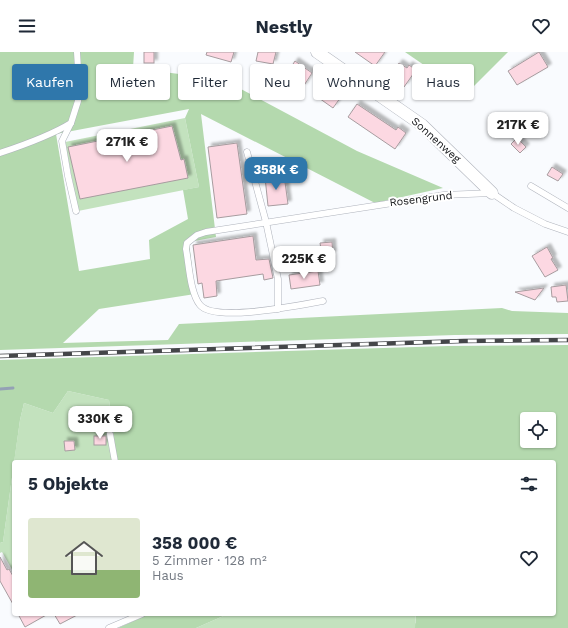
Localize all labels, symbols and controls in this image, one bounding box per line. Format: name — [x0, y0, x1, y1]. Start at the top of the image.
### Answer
icon: menu — [16, 15, 38, 37]
icon: heart — [530, 15, 552, 37]
text: Nestly — [256, 16, 312, 37]
chip: Kaufen — [12, 64, 88, 100]
chip: Mieten — [96, 64, 170, 100]
chip: Filter — [178, 64, 242, 100]
chip: Neu — [250, 64, 305, 100]
chip: Wohnung — [313, 64, 404, 100]
chip: Haus — [412, 64, 474, 100]
pin: 217K € — [485, 112, 551, 146]
street label: Sonnenweg — [409, 115, 463, 166]
text: 217K € — [496, 117, 540, 132]
pin: 271K € — [94, 129, 160, 163]
text: 271K € — [106, 134, 148, 149]
pin: 358K € — [243, 157, 309, 191]
text: 358K € — [253, 162, 299, 177]
street label: Rosengrund — [389, 189, 453, 209]
pin: 225K € — [271, 246, 337, 280]
text: 225K € — [282, 251, 326, 266]
pin: 330K € — [67, 406, 133, 440]
text: 330K € — [77, 411, 123, 426]
map controls — [520, 412, 556, 448]
button: locate — [520, 412, 556, 448]
icon: filters — [518, 473, 540, 495]
text: 5 Objekte — [28, 474, 109, 494]
text: 358 000 € — [152, 533, 237, 553]
icon: home — [60, 534, 108, 582]
icon: heart — [518, 547, 540, 569]
text: 5 Zimmer · 128 m² — [152, 553, 267, 568]
text: Haus — [152, 568, 184, 583]

